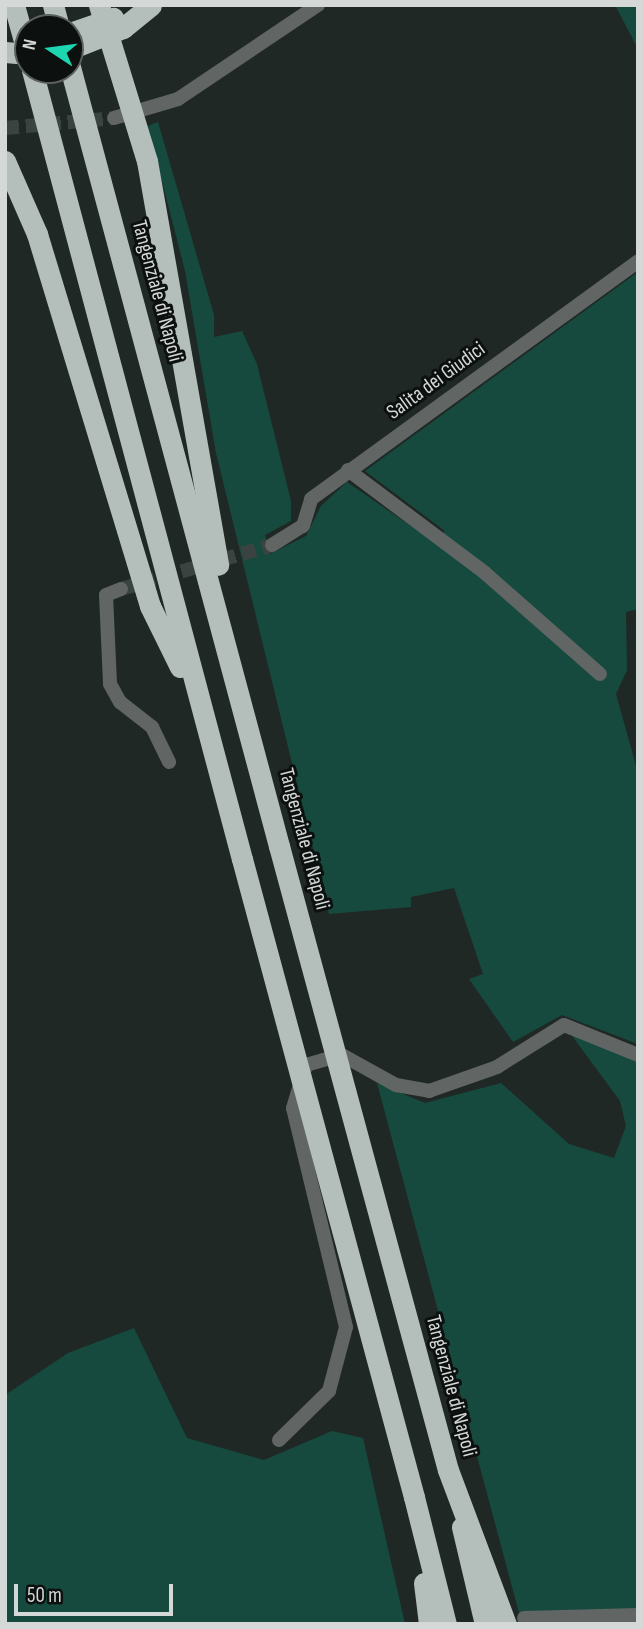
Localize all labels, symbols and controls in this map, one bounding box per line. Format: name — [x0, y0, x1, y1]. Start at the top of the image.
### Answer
north arrow — [14, 14, 84, 84]
text: N — [18, 37, 42, 52]
street label: Tangenziale di Napoli — [126, 217, 188, 365]
street label: Salita dei Giudici — [382, 337, 490, 425]
street label: Tangenziale di Napoli — [273, 765, 335, 913]
street label: Tangenziale di Napoli — [420, 1312, 482, 1460]
scale bar — [18, 1570, 177, 1614]
text: 50 m — [27, 1583, 62, 1608]

